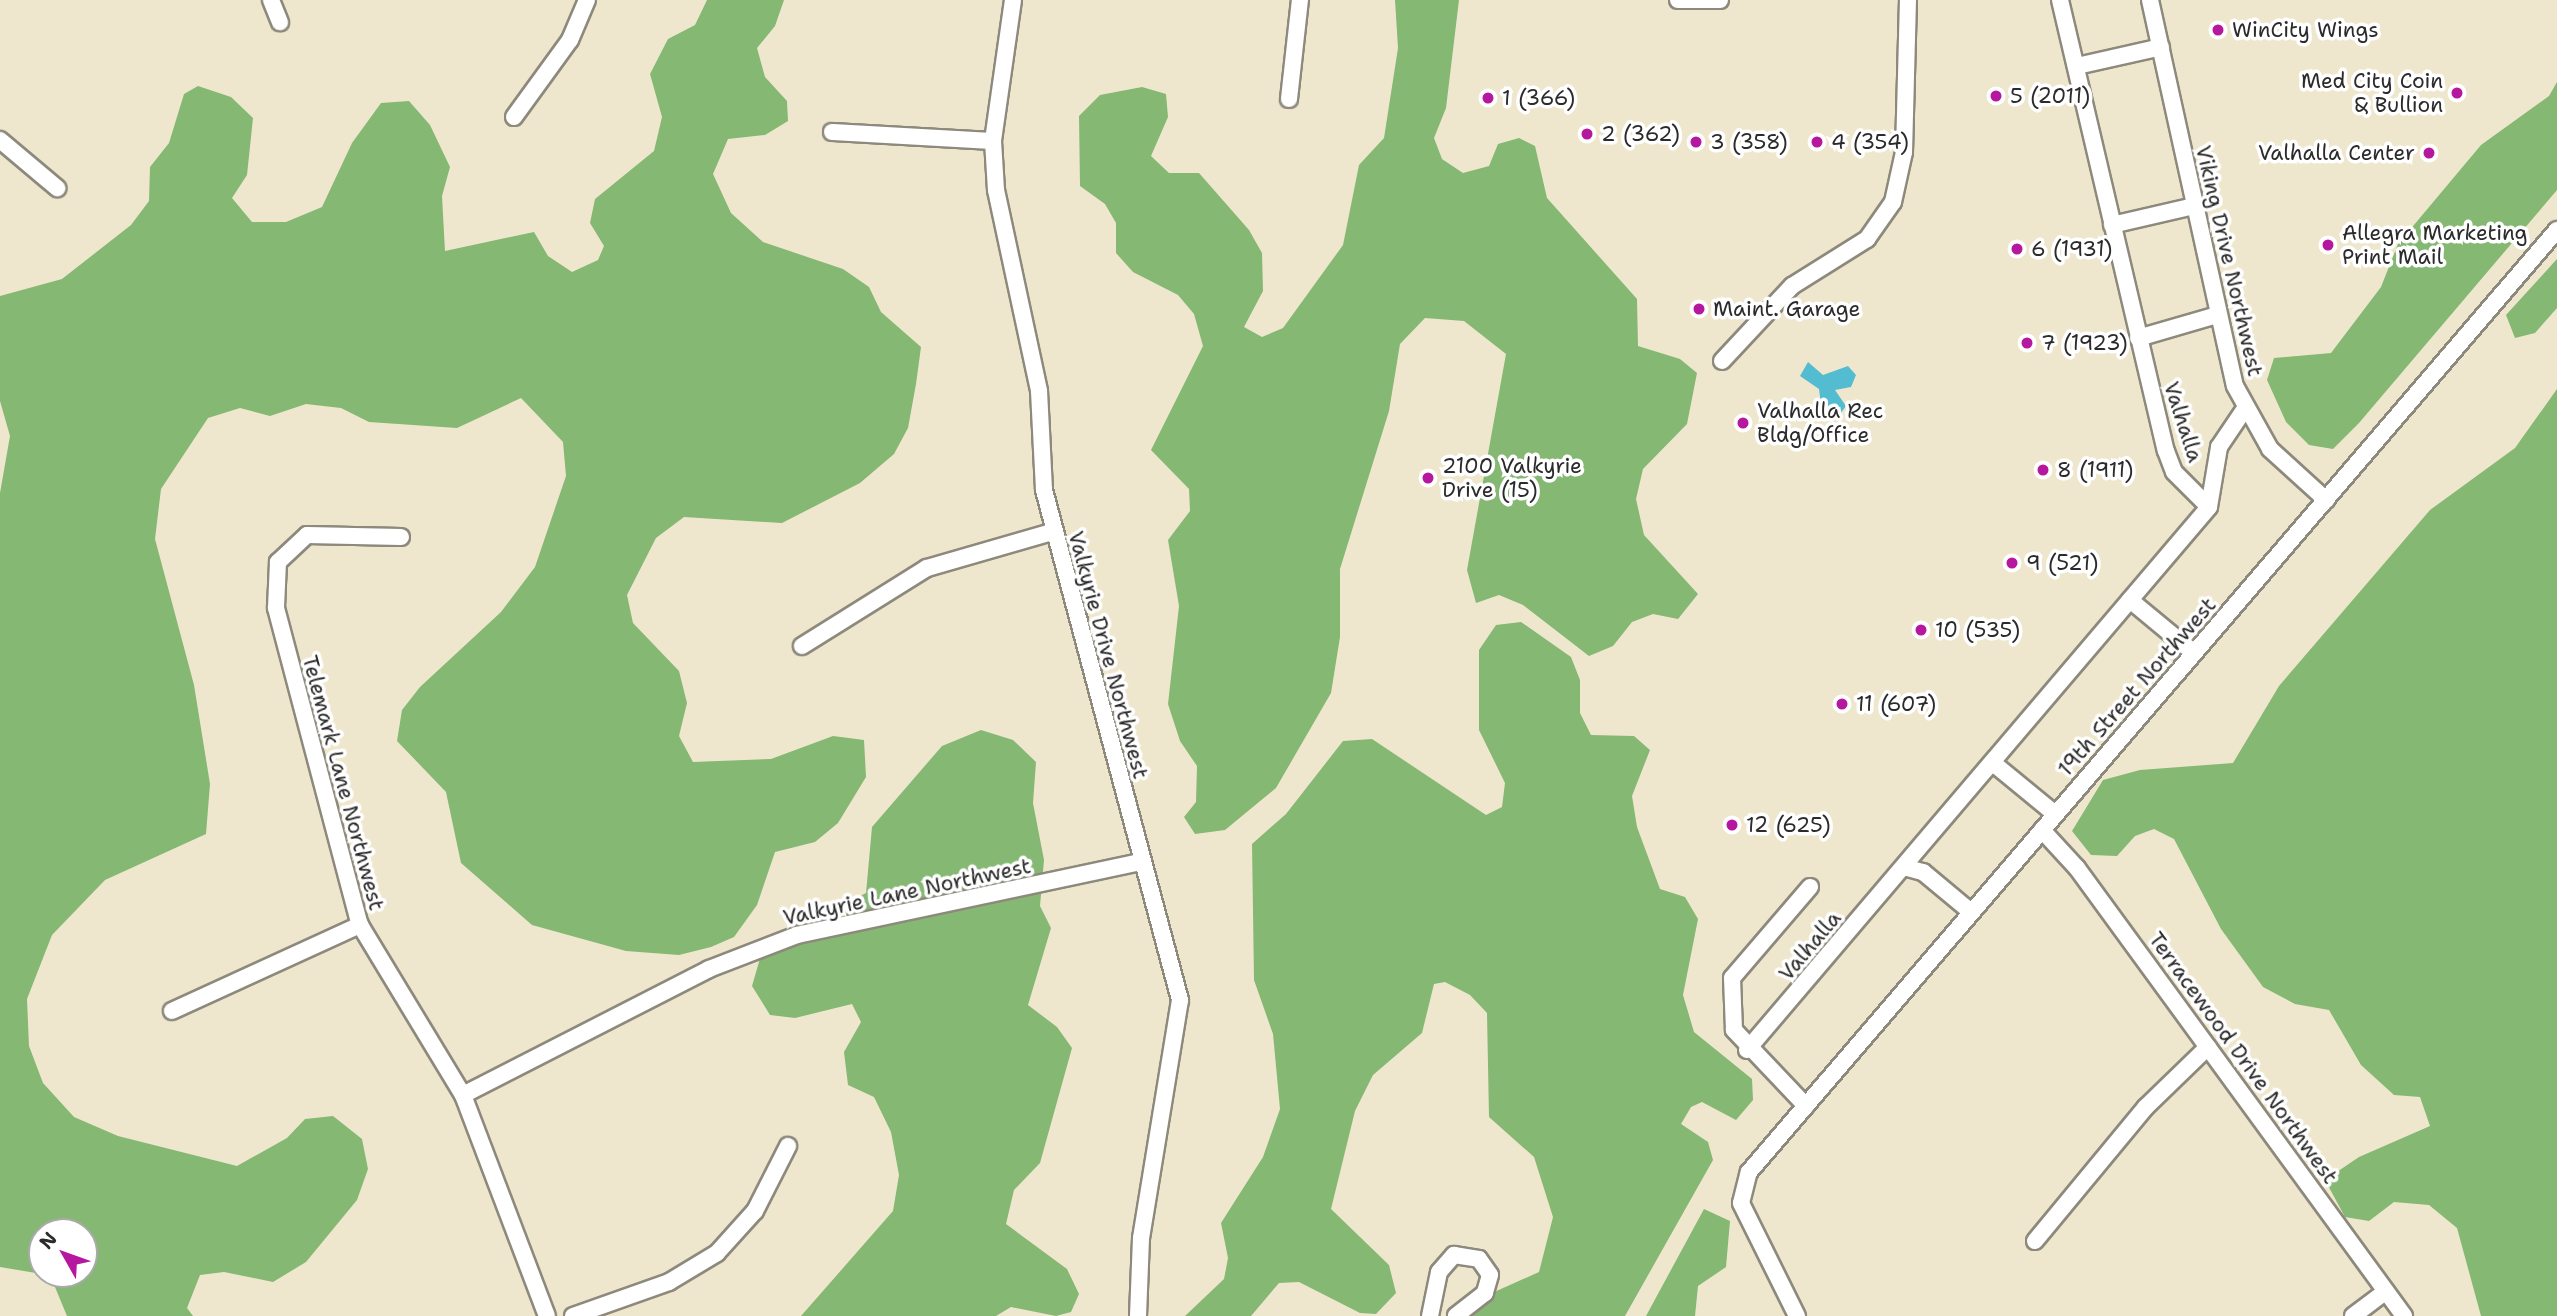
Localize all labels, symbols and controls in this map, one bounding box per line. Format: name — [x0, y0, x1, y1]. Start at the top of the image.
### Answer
place label: WinCity Wings — [2232, 17, 2379, 43]
marker: WinCity Wings — [2210, 22, 2226, 38]
place label: Med City Coin & Bullion — [2301, 68, 2443, 118]
place label: 5 (2011) — [2010, 83, 2090, 109]
place label: 1 (366) — [1502, 85, 1575, 111]
marker: Med City Coin & Bullion — [2449, 85, 2465, 101]
marker: 5 (2011) — [1988, 88, 2004, 104]
marker: 1 (366) — [1480, 90, 1496, 106]
place label: 2 (362) — [1601, 121, 1680, 147]
marker: 2 (362) — [1579, 126, 1595, 142]
place label: 3 (358) — [1710, 129, 1788, 155]
place label: 4 (354) — [1831, 129, 1909, 155]
marker: 3 (358) — [1688, 134, 1704, 150]
marker: 4 (354) — [1809, 134, 1825, 150]
place label: Valhalla Center — [2258, 140, 2415, 166]
street label: Viking Drive Northwest — [2190, 143, 2268, 379]
marker: Valhalla Center — [2421, 145, 2437, 161]
place label: Allegra Marketing Print Mail — [2342, 220, 2527, 270]
place label: 6 (1931) — [2031, 236, 2112, 262]
marker: Allegra Marketing Print Mail — [2320, 237, 2336, 253]
marker: 6 (1931) — [2009, 241, 2025, 257]
place label: Maint. Garage — [1713, 296, 1860, 322]
marker: Maint. Garage — [1691, 301, 1707, 317]
place label: 7 (1923) — [2041, 330, 2128, 356]
marker: 7 (1923) — [2019, 335, 2035, 351]
street label: Valhalla — [2158, 379, 2208, 465]
place label: Valhalla Rec Bldg/Office — [1757, 398, 1883, 448]
marker: Valhalla Rec Bldg/Office — [1735, 415, 1751, 431]
place label: 2100 Valkyrie Drive (15) — [1442, 453, 1582, 503]
place label: 8 (1911) — [2057, 457, 2133, 483]
marker: 8 (1911) — [2035, 462, 2051, 478]
marker: 2100 Valkyrie Drive (15) — [1420, 470, 1436, 486]
street label: Valkyrie Drive Northwest — [1063, 528, 1153, 782]
place label: 9 (521) — [2026, 550, 2098, 576]
marker: 9 (521) — [2004, 555, 2020, 571]
street label: 19th Street Northwest — [2053, 593, 2221, 781]
place label: 10 (535) — [1935, 617, 2020, 643]
marker: 10 (535) — [1913, 622, 1929, 638]
street label: Telemark Lane Northwest — [297, 653, 389, 913]
place label: 11 (607) — [1856, 691, 1936, 717]
marker: 11 (607) — [1834, 696, 1850, 712]
place label: 12 (625) — [1746, 812, 1831, 838]
marker: 12 (625) — [1724, 817, 1740, 833]
street label: Valkyrie Lane Northwest — [781, 853, 1033, 931]
street label: Valhalla — [1774, 906, 1846, 986]
street label: Terracewood Drive Northwest — [2143, 927, 2343, 1189]
north arrow — [28, 1218, 98, 1288]
text: N — [34, 1227, 62, 1254]

